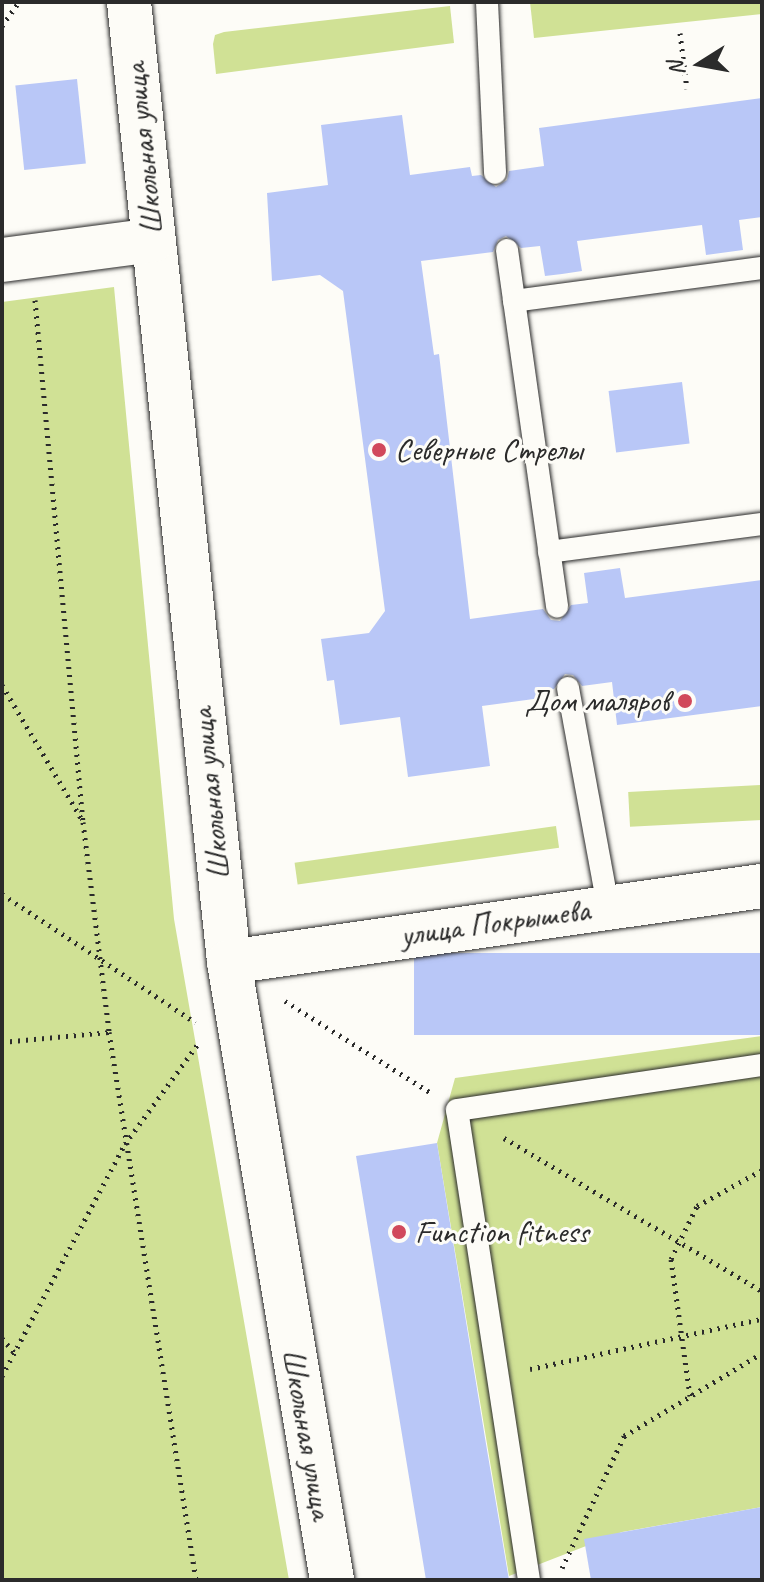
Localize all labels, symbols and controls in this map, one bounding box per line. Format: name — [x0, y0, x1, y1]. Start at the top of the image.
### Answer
north arrow — [660, 24, 740, 104]
text: N — [661, 59, 691, 78]
street label: Школьная улица — [116, 61, 172, 237]
place label: Северные Стрелы — [395, 431, 583, 469]
marker: Северные Стрелы — [370, 441, 388, 459]
place label: Дом маляров — [526, 682, 669, 720]
marker: Дом маляров — [676, 692, 694, 710]
street label: Школьная улица — [183, 706, 239, 882]
street label: улица Покрышева — [398, 891, 592, 955]
place label: Function fitness — [415, 1213, 589, 1251]
marker: Function fitness — [390, 1223, 408, 1241]
street label: Школьная улица — [273, 1345, 341, 1523]

